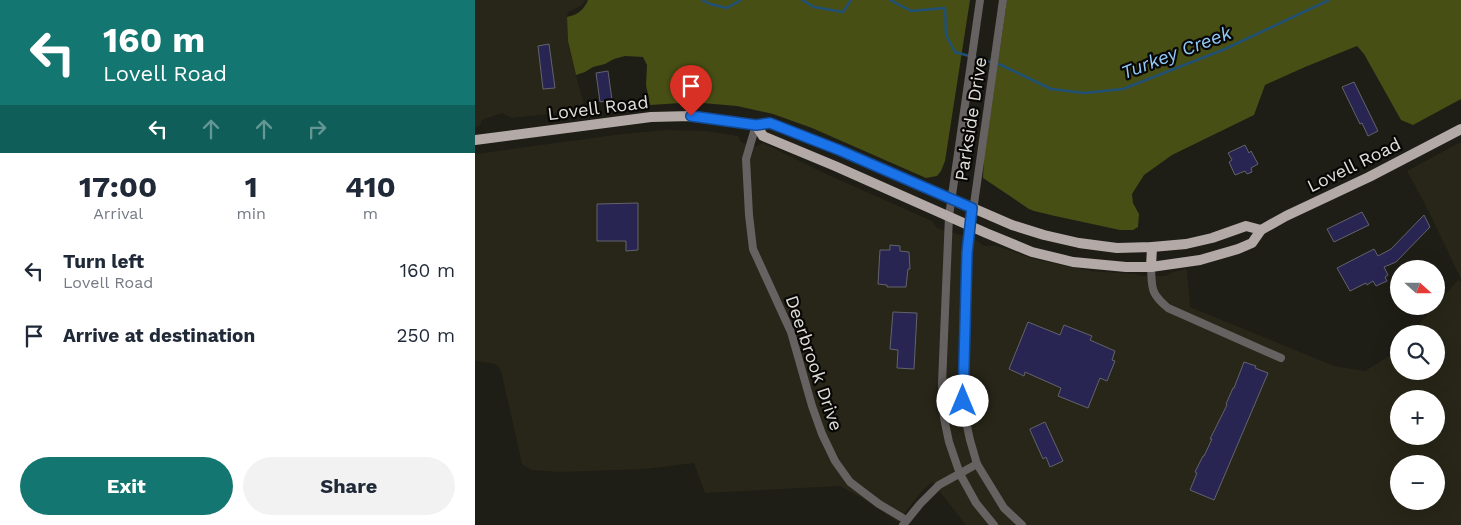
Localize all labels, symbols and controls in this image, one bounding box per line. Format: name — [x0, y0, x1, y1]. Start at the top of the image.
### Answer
text: 160 m — [103, 19, 205, 61]
icon: left — [20, 20, 85, 85]
water label: Turkey Creek — [1118, 21, 1235, 84]
street label: Parkside Drive — [950, 55, 991, 182]
text: Lovell Road — [103, 61, 227, 86]
pin — [670, 65, 712, 116]
icon: arrive — [677, 72, 705, 100]
street label: Lovell Road — [546, 91, 650, 124]
icon: left — [144, 115, 172, 143]
icon: ahead — [197, 115, 225, 143]
icon: ahead — [250, 115, 278, 143]
icon: right — [303, 115, 331, 143]
street label: Lovell Road — [1304, 133, 1404, 196]
text: 17:00 — [79, 169, 157, 204]
text: 1 — [245, 169, 258, 204]
text: 410 — [345, 169, 396, 204]
text: Arrival — [93, 204, 143, 223]
text: min — [237, 204, 266, 223]
text: m — [363, 204, 378, 223]
text: Turn left — [63, 250, 144, 273]
icon: left — [20, 257, 48, 285]
text: 160 m — [400, 259, 455, 282]
north arrow — [1390, 260, 1445, 315]
map controls — [1390, 260, 1445, 510]
text: Lovell Road — [63, 273, 153, 292]
street label: Deerbrook Drive — [781, 292, 847, 433]
icon: arrive — [20, 322, 48, 350]
text: Arrive at destination — [63, 324, 255, 347]
text: 250 m — [396, 324, 455, 347]
button: search — [1390, 325, 1445, 380]
position arrow — [936, 374, 988, 426]
button: + — [1390, 390, 1445, 445]
button: − — [1390, 455, 1445, 510]
button: Exit — [20, 457, 233, 515]
button: Share — [243, 457, 455, 515]

